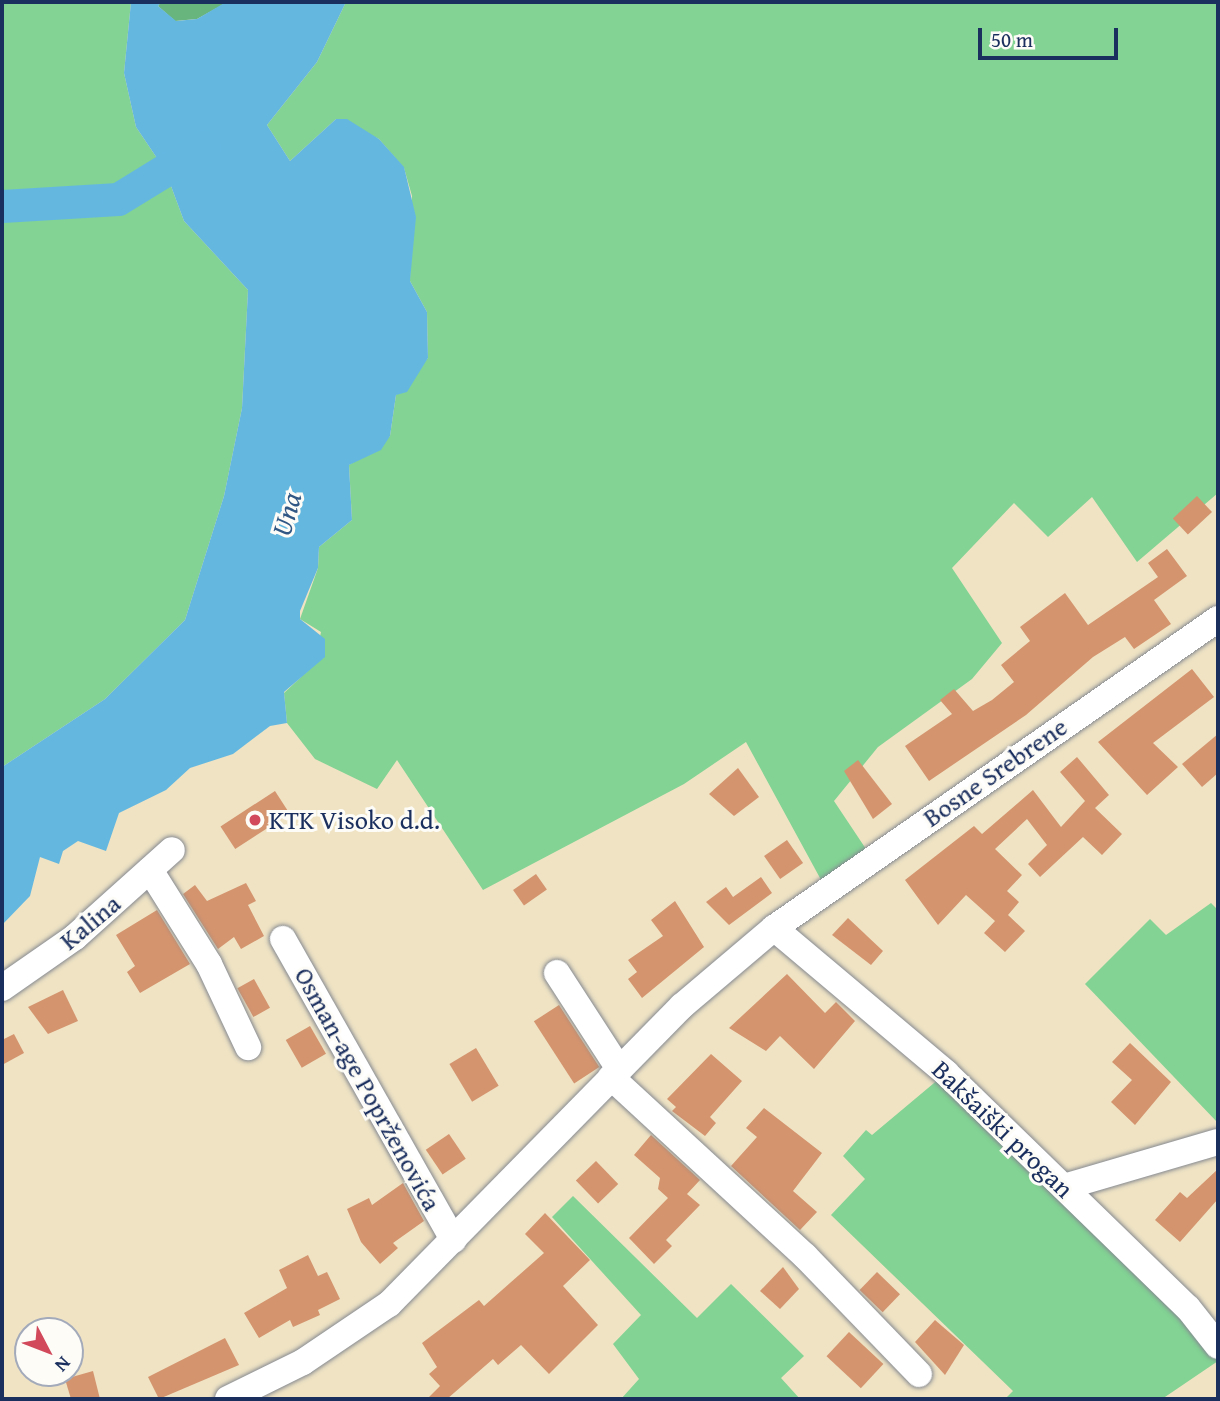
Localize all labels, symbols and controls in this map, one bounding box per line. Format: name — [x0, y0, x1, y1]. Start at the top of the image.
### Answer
scale bar — [982, 14, 1122, 58]
text: 50 m — [991, 24, 1033, 55]
water label: Una — [264, 488, 308, 540]
street label: Bosne Srebrene — [917, 711, 1073, 833]
place label: KTK Visoko d.d. — [269, 804, 440, 836]
marker: KTK Visoko d.d. — [247, 812, 263, 828]
street label: Kalina — [53, 888, 127, 956]
street label: Osman-age Poprženovića — [288, 962, 448, 1216]
street label: Bakšaiški progan — [926, 1054, 1080, 1204]
north arrow — [14, 1317, 84, 1387]
text: N — [48, 1351, 78, 1379]

